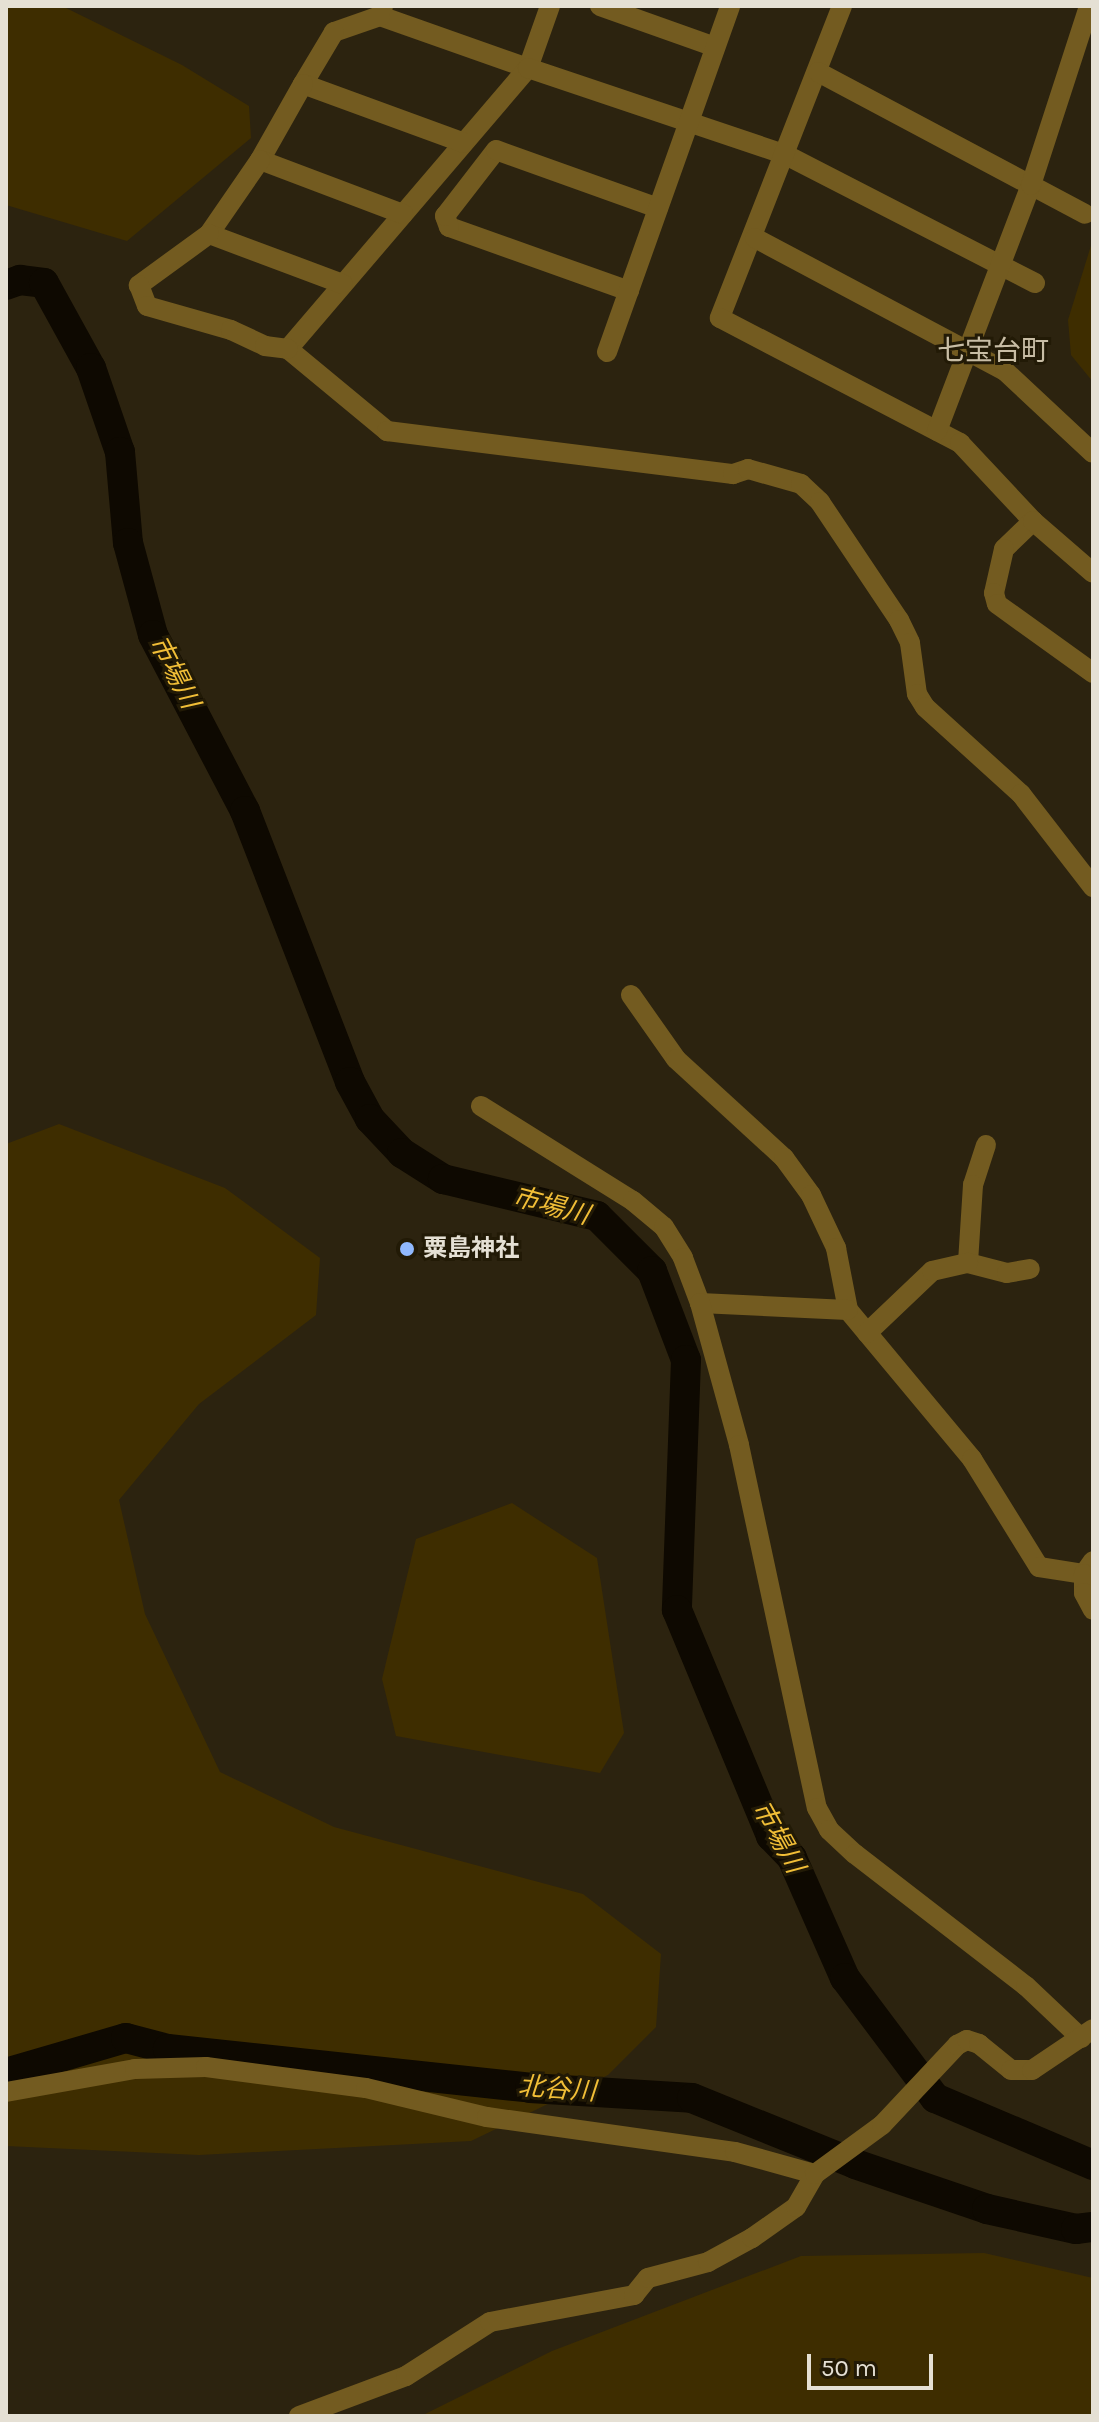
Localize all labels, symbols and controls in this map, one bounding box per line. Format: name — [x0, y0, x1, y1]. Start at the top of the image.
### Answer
district label: 七宝台町 — [937, 334, 1049, 368]
water label: 市場川 — [142, 630, 206, 714]
water label: 市場川 — [509, 1181, 593, 1231]
place label: 粟島神社 — [423, 1235, 519, 1263]
marker: 粟島神社 — [398, 1240, 416, 1258]
water label: 市場川 — [745, 1795, 811, 1879]
water label: 北谷川 — [517, 2071, 597, 2107]
scale bar — [811, 2338, 937, 2388]
text: 50 m — [821, 2354, 877, 2382]

